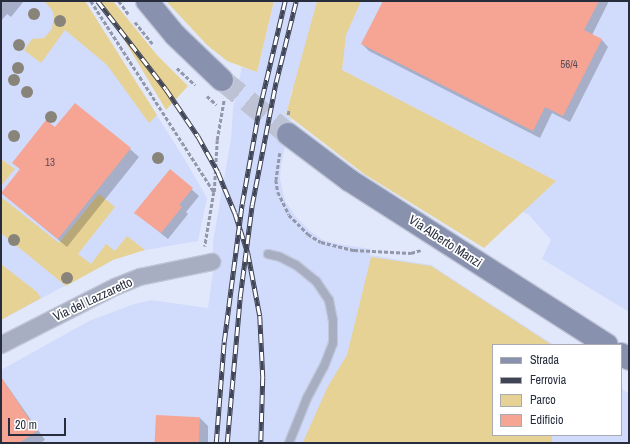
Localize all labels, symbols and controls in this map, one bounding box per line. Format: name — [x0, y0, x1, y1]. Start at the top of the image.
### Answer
house number: 56/4 — [560, 57, 578, 71]
house number: 13 — [45, 155, 55, 169]
street label: Via Alberto Manzi — [405, 212, 485, 272]
street label: Via del Lazzaretto — [51, 275, 135, 325]
legend — [492, 344, 622, 436]
text: Strada — [530, 352, 559, 368]
text: Ferrovia — [530, 372, 566, 388]
text: Parco — [530, 392, 556, 408]
scale bar — [10, 410, 68, 436]
text: Edificio — [530, 412, 563, 428]
text: 20 m — [15, 417, 37, 433]

